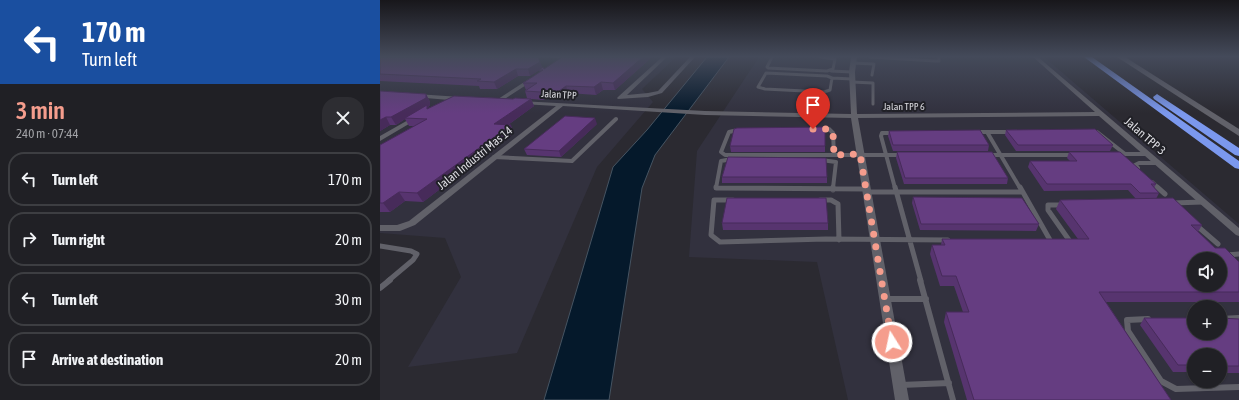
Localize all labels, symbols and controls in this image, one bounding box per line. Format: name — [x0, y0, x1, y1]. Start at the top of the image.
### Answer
icon: left — [16, 16, 68, 68]
text: 170 m — [82, 16, 145, 48]
text: Turn left — [82, 49, 137, 70]
street label: Jalan TPP — [541, 88, 577, 101]
pin — [796, 88, 830, 129]
icon: arrive — [802, 94, 824, 116]
text: 3 min — [16, 97, 65, 124]
button: close — [322, 97, 364, 139]
street label: Jalan TPP 6 — [883, 101, 925, 112]
street label: Jalan TPP 3 — [1122, 114, 1168, 158]
street label: Jalan Industri Mas 14 — [435, 123, 516, 193]
text: 240 m · 07:44 — [16, 126, 79, 141]
icon: left — [18, 168, 40, 190]
text: Turn left — [52, 171, 98, 188]
text: 170 m — [328, 171, 362, 188]
icon: right — [18, 228, 40, 250]
text: Turn right — [52, 231, 105, 248]
text: 20 m — [335, 231, 362, 248]
map controls — [1187, 252, 1227, 388]
button: sound — [1187, 252, 1227, 292]
icon: left — [18, 288, 40, 310]
text: Turn left — [52, 291, 98, 308]
text: 30 m — [335, 291, 362, 308]
button: + — [1187, 300, 1227, 340]
position arrow — [871, 321, 913, 363]
icon: arrive — [18, 348, 40, 370]
button: − — [1187, 348, 1227, 388]
text: Arrive at destination — [52, 351, 163, 368]
text: 20 m — [335, 351, 362, 368]

